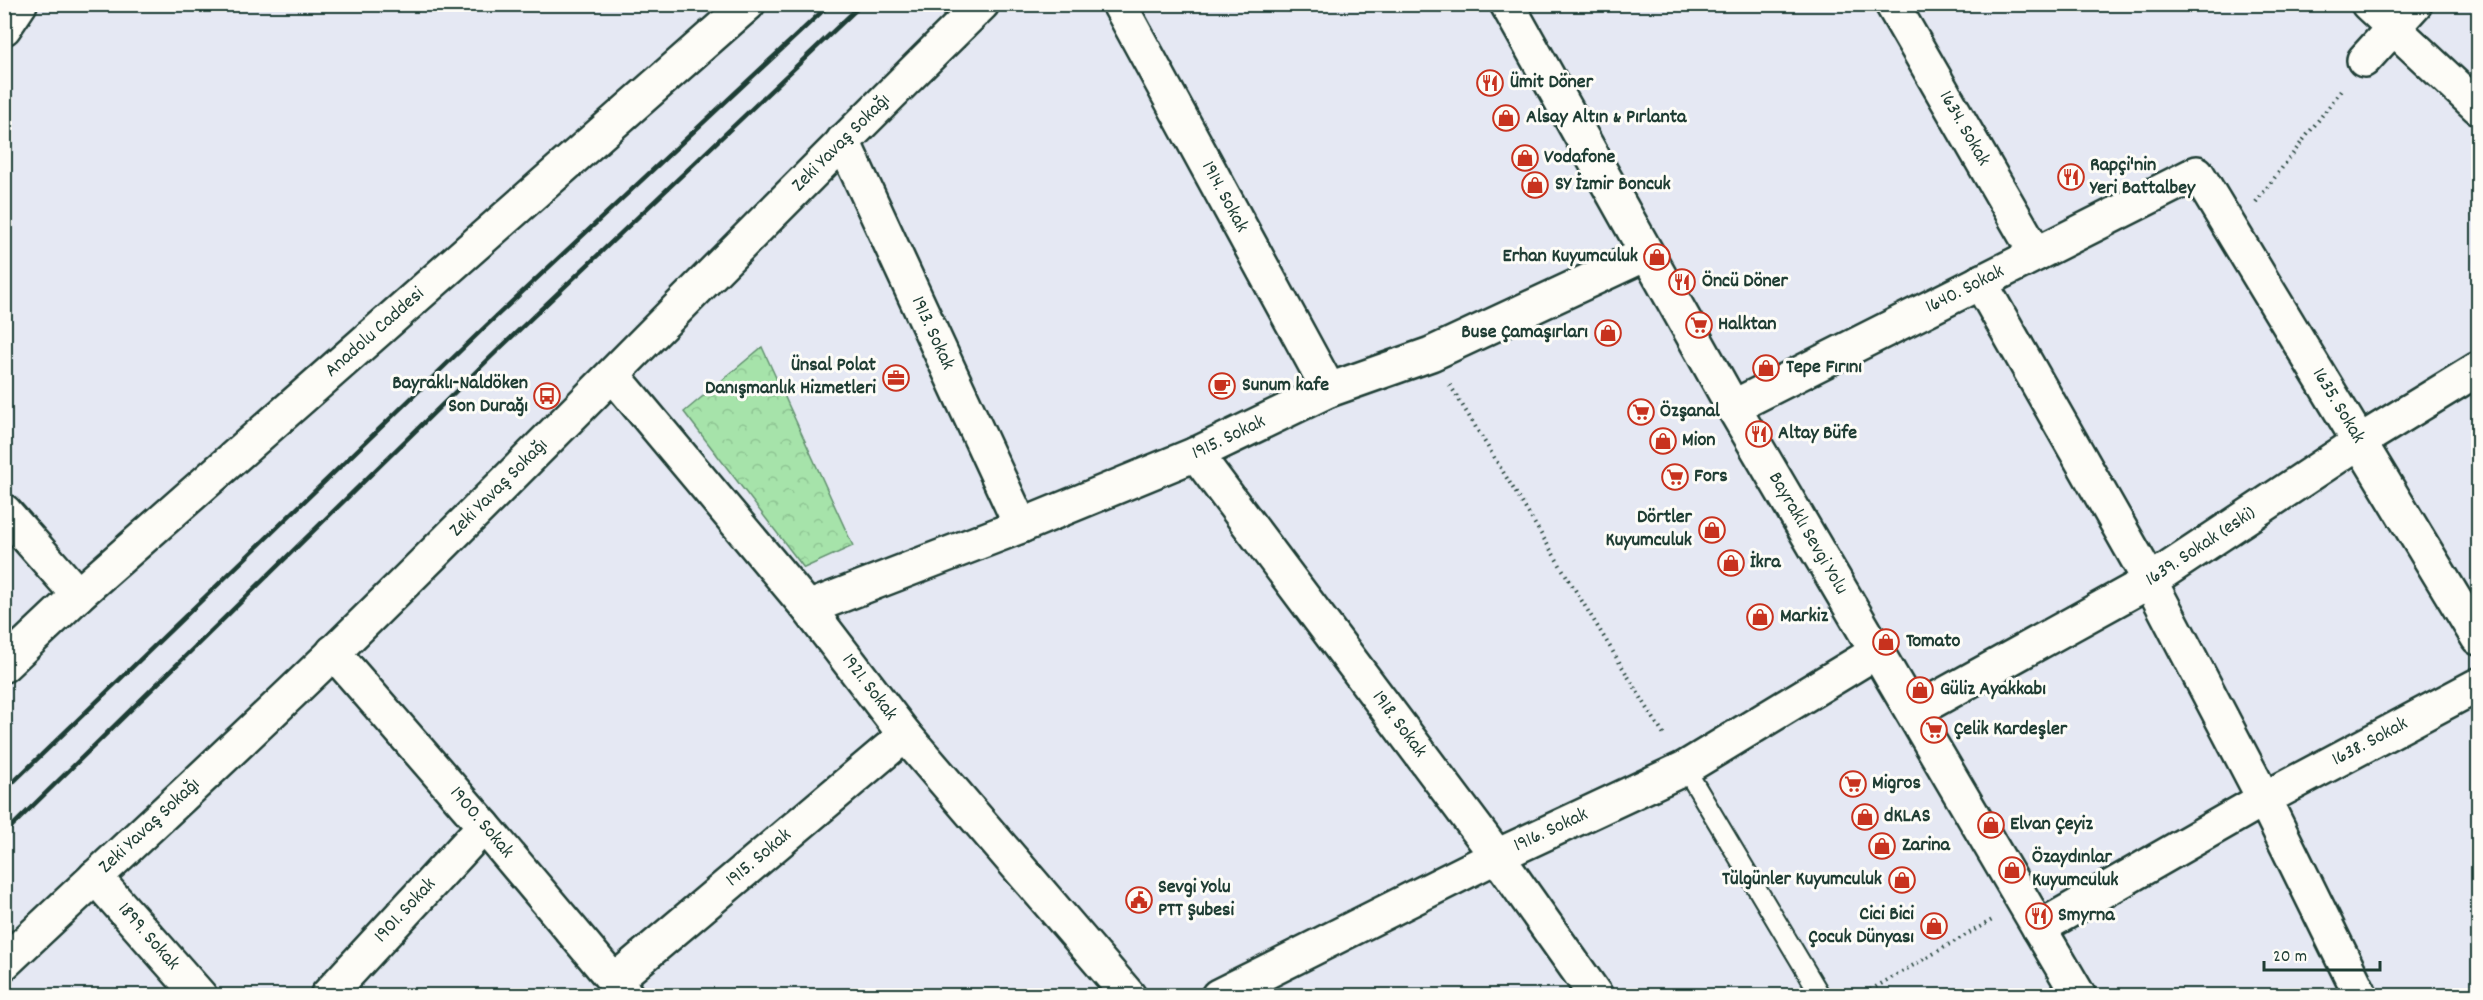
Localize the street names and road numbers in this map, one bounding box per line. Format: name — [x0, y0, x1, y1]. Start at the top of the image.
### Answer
street label: 1634. Sokak — [1931, 86, 1997, 172]
street label: Zeki Yavaş Sokağı — [786, 88, 897, 199]
street label: 1914. Sokak — [1193, 156, 1255, 238]
street label: 1640. Sokak — [1921, 258, 2009, 322]
street label: Anadolu Caddesi — [319, 281, 431, 385]
street label: 1913. Sokak — [903, 292, 961, 375]
street label: 1635. Sokak — [2304, 363, 2372, 449]
street label: 1915. Sokak — [1188, 408, 1270, 468]
street label: Zeki Yavaş Sokağı — [443, 433, 555, 544]
street label: Bayraklı Sevgi Yolu — [1760, 467, 1854, 600]
street label: 1639. Sokak (eski) — [2141, 500, 2262, 594]
street label: 1921. Sokak — [834, 648, 904, 727]
street label: 1918. Sokak — [1364, 685, 1433, 764]
street label: 1638. Sokak — [2327, 711, 2413, 774]
street label: Zeki Yavaş Sokağı — [93, 772, 207, 881]
street label: 1900. Sokak — [442, 781, 520, 865]
street label: 1916. Sokak — [1509, 801, 1593, 860]
street label: 1915. Sokak — [720, 822, 798, 894]
street label: 1901. Sokak — [368, 872, 443, 950]
street label: 1899. Sokak — [110, 897, 186, 977]

